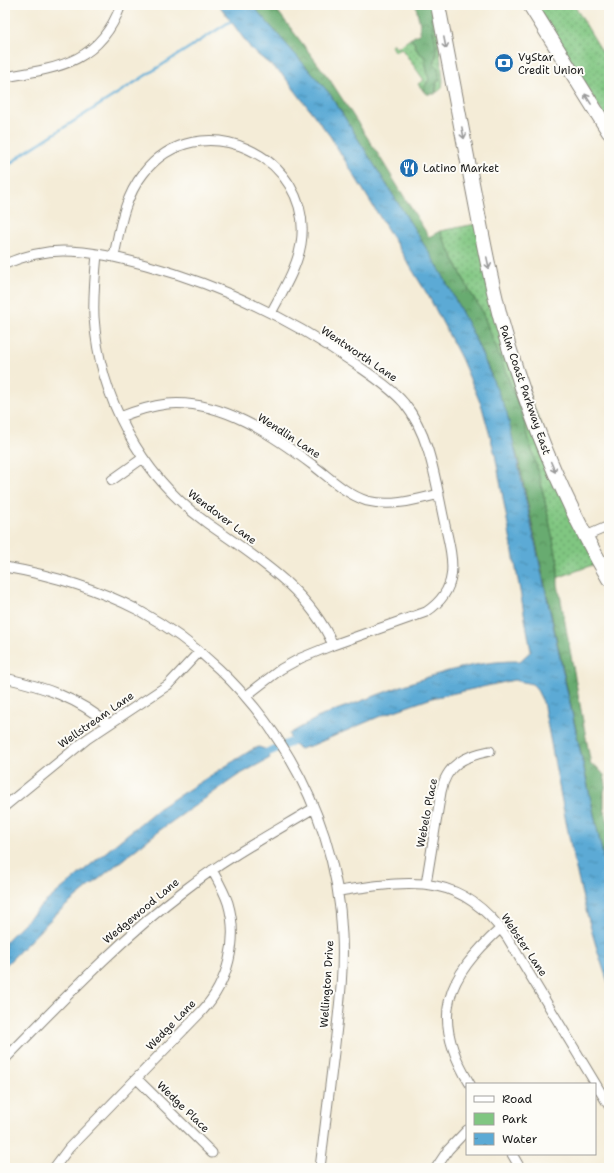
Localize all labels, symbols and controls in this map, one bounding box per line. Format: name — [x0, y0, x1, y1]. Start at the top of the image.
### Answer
one-way arrow — [442, 36, 450, 49]
place label: VyStar Credit Union — [518, 50, 584, 78]
bank icon: VyStar Credit Union — [493, 52, 515, 74]
one-way arrow — [584, 93, 592, 105]
one-way arrow — [459, 126, 467, 139]
restaurant icon: Latino Market — [398, 157, 420, 179]
place label: Latino Market — [423, 161, 499, 176]
one-way arrow — [484, 257, 492, 270]
street label: Wentworth Lane — [318, 323, 400, 385]
street label: Palm Coast Parkway East — [496, 323, 554, 457]
street label: Wendlin Lane — [255, 410, 323, 462]
one-way arrow — [550, 460, 557, 472]
street label: Wendover Lane — [184, 486, 260, 548]
street label: Wellstream Lane — [55, 688, 137, 752]
street label: Webelo Place — [413, 777, 441, 849]
street label: Wedgewood Lane — [100, 875, 182, 947]
street label: Webster Lane — [497, 911, 551, 979]
street label: Wellington Drive — [316, 940, 338, 1028]
street label: Wedge Lane — [143, 996, 199, 1054]
street label: Wedge Place — [153, 1078, 213, 1136]
legend — [466, 1083, 596, 1155]
text: Road — [502, 1091, 533, 1107]
text: Park — [502, 1111, 528, 1127]
text: Water — [502, 1131, 538, 1147]

